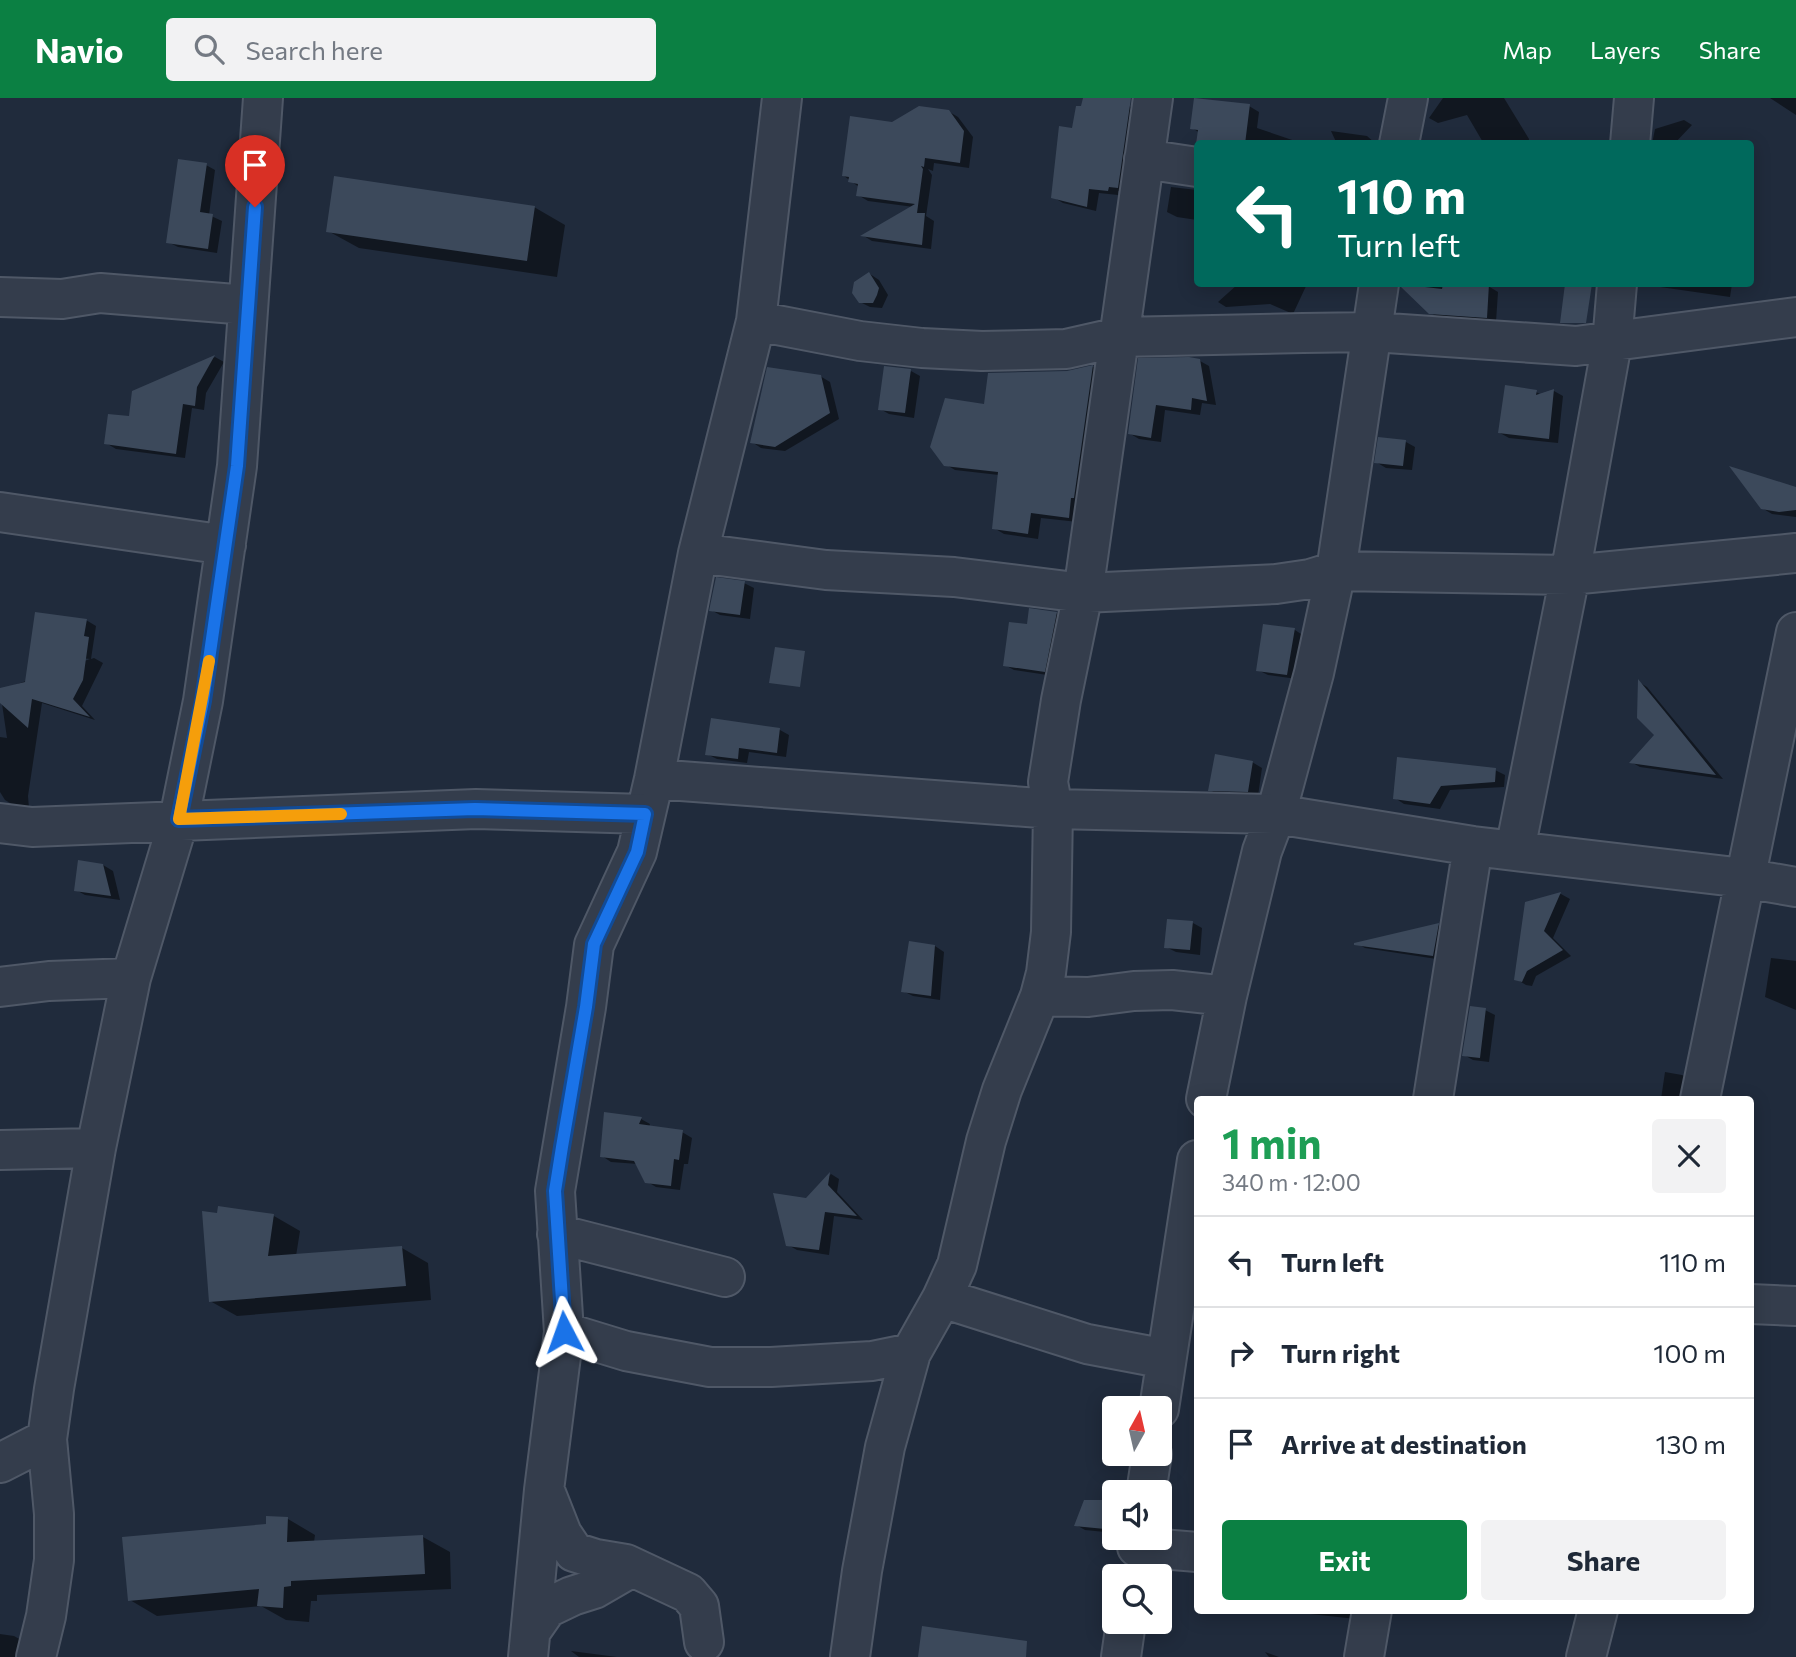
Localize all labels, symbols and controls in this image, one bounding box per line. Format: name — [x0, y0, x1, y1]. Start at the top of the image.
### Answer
search box — [166, 18, 656, 81]
text: Navio — [35, 29, 124, 70]
icon: search — [190, 30, 228, 68]
text: Search here — [246, 34, 383, 65]
text: Map — [1503, 35, 1552, 64]
text: Layers — [1590, 35, 1661, 64]
text: Share — [1699, 35, 1761, 64]
pin — [225, 135, 285, 207]
icon: arrive — [236, 146, 274, 184]
text: 110 m — [1337, 164, 1466, 224]
icon: left — [1222, 168, 1313, 259]
text: Turn left — [1337, 224, 1461, 264]
text: 1 min — [1222, 1116, 1322, 1168]
button: close — [1652, 1119, 1726, 1193]
text: 340 m · 12:00 — [1222, 1168, 1361, 1196]
icon: left — [1222, 1243, 1260, 1281]
text: Turn left — [1281, 1246, 1384, 1277]
text: 110 m — [1659, 1246, 1726, 1277]
position arrow — [527, 1295, 601, 1369]
icon: right — [1222, 1334, 1260, 1372]
text: Turn right — [1281, 1337, 1400, 1368]
text: 100 m — [1653, 1337, 1726, 1368]
north arrow — [1102, 1396, 1172, 1466]
map controls — [1102, 1396, 1172, 1634]
icon: arrive — [1222, 1425, 1260, 1463]
text: Arrive at destination — [1281, 1428, 1527, 1459]
text: 130 m — [1655, 1428, 1726, 1459]
button: sound — [1102, 1480, 1172, 1550]
button: Exit — [1222, 1520, 1467, 1600]
button: Share — [1481, 1520, 1726, 1600]
button: search — [1102, 1564, 1172, 1634]

